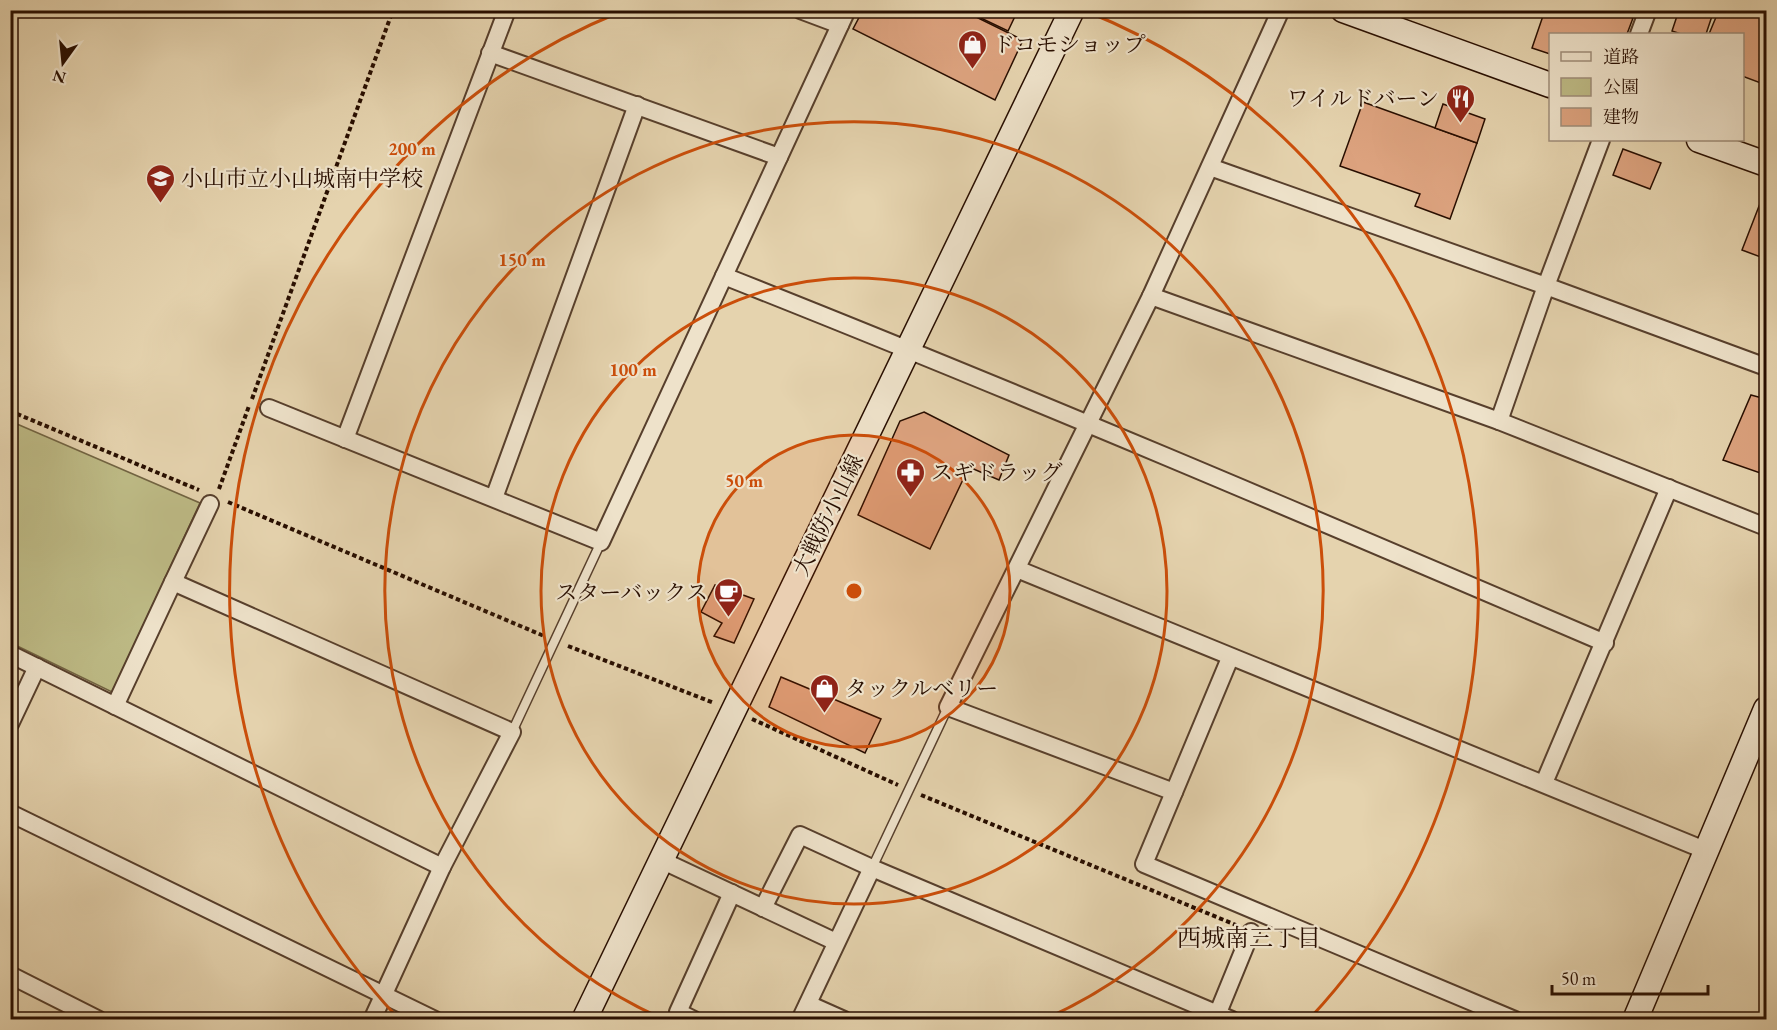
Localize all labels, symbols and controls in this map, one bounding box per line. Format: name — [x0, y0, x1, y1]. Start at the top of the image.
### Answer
shop icon: ドコモショップ — [956, 28, 988, 70]
place label: ドコモショップ — [993, 30, 1146, 59]
north arrow — [33, 33, 93, 93]
legend — [1549, 33, 1744, 141]
text: 道路 — [1603, 45, 1639, 68]
text: N — [50, 65, 68, 89]
text: 公園 — [1603, 75, 1639, 98]
restaurant icon: ワイルドバーン — [1444, 82, 1476, 124]
place label: ワイルドバーン — [1287, 84, 1439, 113]
text: 建物 — [1603, 105, 1639, 128]
text: 200 m — [388, 137, 436, 160]
school or university icon: 小山市立小山城南中学校 — [144, 162, 176, 204]
place label: 小山市立小山城南中学校 — [181, 164, 423, 193]
text: 150 m — [498, 248, 546, 271]
text: 100 m — [609, 358, 657, 381]
street label: 大戦防小山線 — [786, 449, 870, 581]
pharmacy icon: スギドラッグ — [894, 456, 926, 498]
place label: スギドラッグ — [931, 458, 1063, 487]
text: 50 m — [725, 469, 763, 492]
cafe icon: スターバックス — [713, 576, 745, 618]
place label: スターバックス — [555, 578, 708, 607]
centre of rings — [844, 581, 864, 601]
shop icon: タックルベリー — [808, 672, 840, 714]
place label: タックルベリー — [845, 674, 998, 703]
district label: 西城南三丁目 — [1177, 922, 1321, 953]
scale bar — [1552, 958, 1708, 996]
text: 50 m — [1561, 967, 1596, 990]

